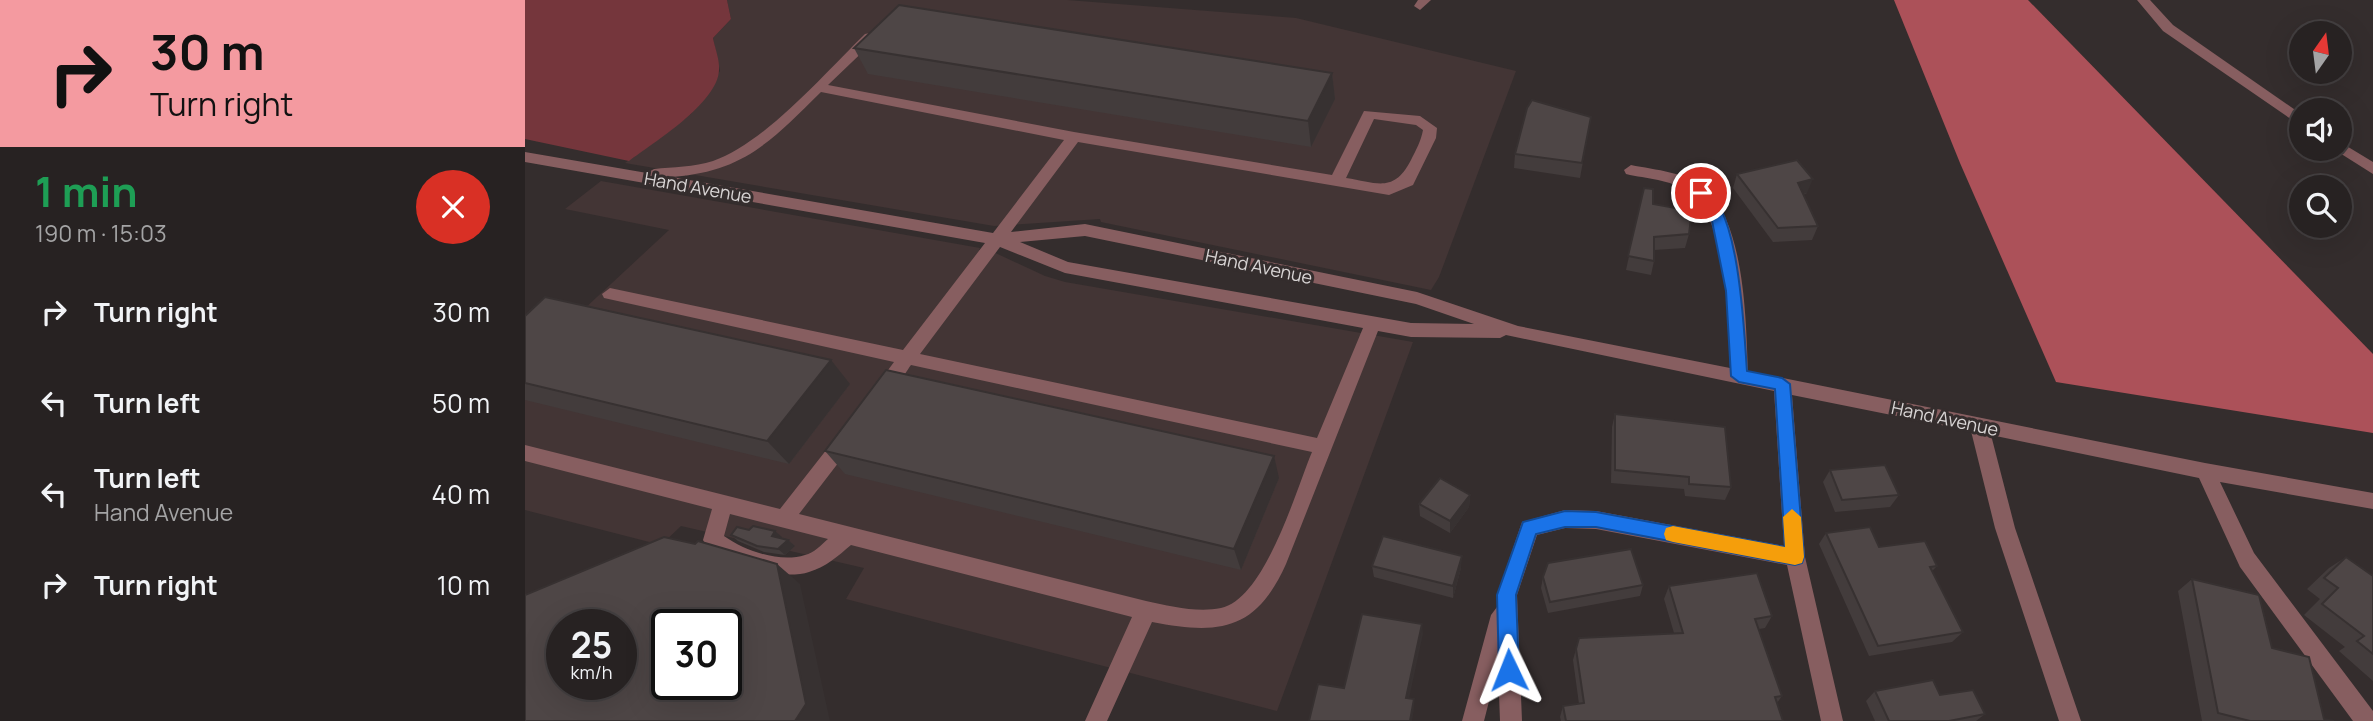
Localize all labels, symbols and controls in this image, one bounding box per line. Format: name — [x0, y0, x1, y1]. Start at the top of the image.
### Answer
text: 30 m — [150, 18, 265, 85]
north arrow — [2289, 21, 2352, 84]
map controls — [2289, 21, 2352, 238]
icon: right — [35, 28, 126, 119]
text: Turn right — [150, 82, 293, 126]
button: sound — [2289, 98, 2352, 161]
text: 1 min — [35, 162, 138, 220]
pin — [1671, 163, 1731, 223]
street label: Hand Avenue — [642, 166, 754, 208]
button: close — [416, 170, 490, 244]
icon: arrive — [1682, 174, 1720, 212]
button: search — [2289, 175, 2352, 238]
text: 190 m · 15:03 — [35, 217, 167, 249]
street label: Hand Avenue — [1203, 243, 1315, 289]
icon: right — [35, 293, 73, 331]
text: Turn right — [94, 294, 218, 330]
text: 30 m — [433, 294, 490, 330]
icon: left — [35, 384, 73, 422]
text: Turn left — [94, 385, 201, 421]
text: 50 m — [432, 385, 490, 421]
street label: Hand Avenue — [1889, 395, 2001, 441]
text: Turn left — [94, 460, 201, 496]
icon: left — [35, 475, 73, 513]
text: 40 m — [432, 476, 490, 512]
text: Hand Avenue — [94, 496, 233, 528]
icon: right — [35, 566, 73, 604]
text: Turn right — [94, 567, 218, 603]
text: 10 m — [437, 567, 490, 603]
speed limit sign: 30 — [651, 609, 742, 700]
text: 25 — [571, 621, 612, 669]
position arrow — [1472, 633, 1546, 707]
text: km/h — [571, 660, 612, 684]

